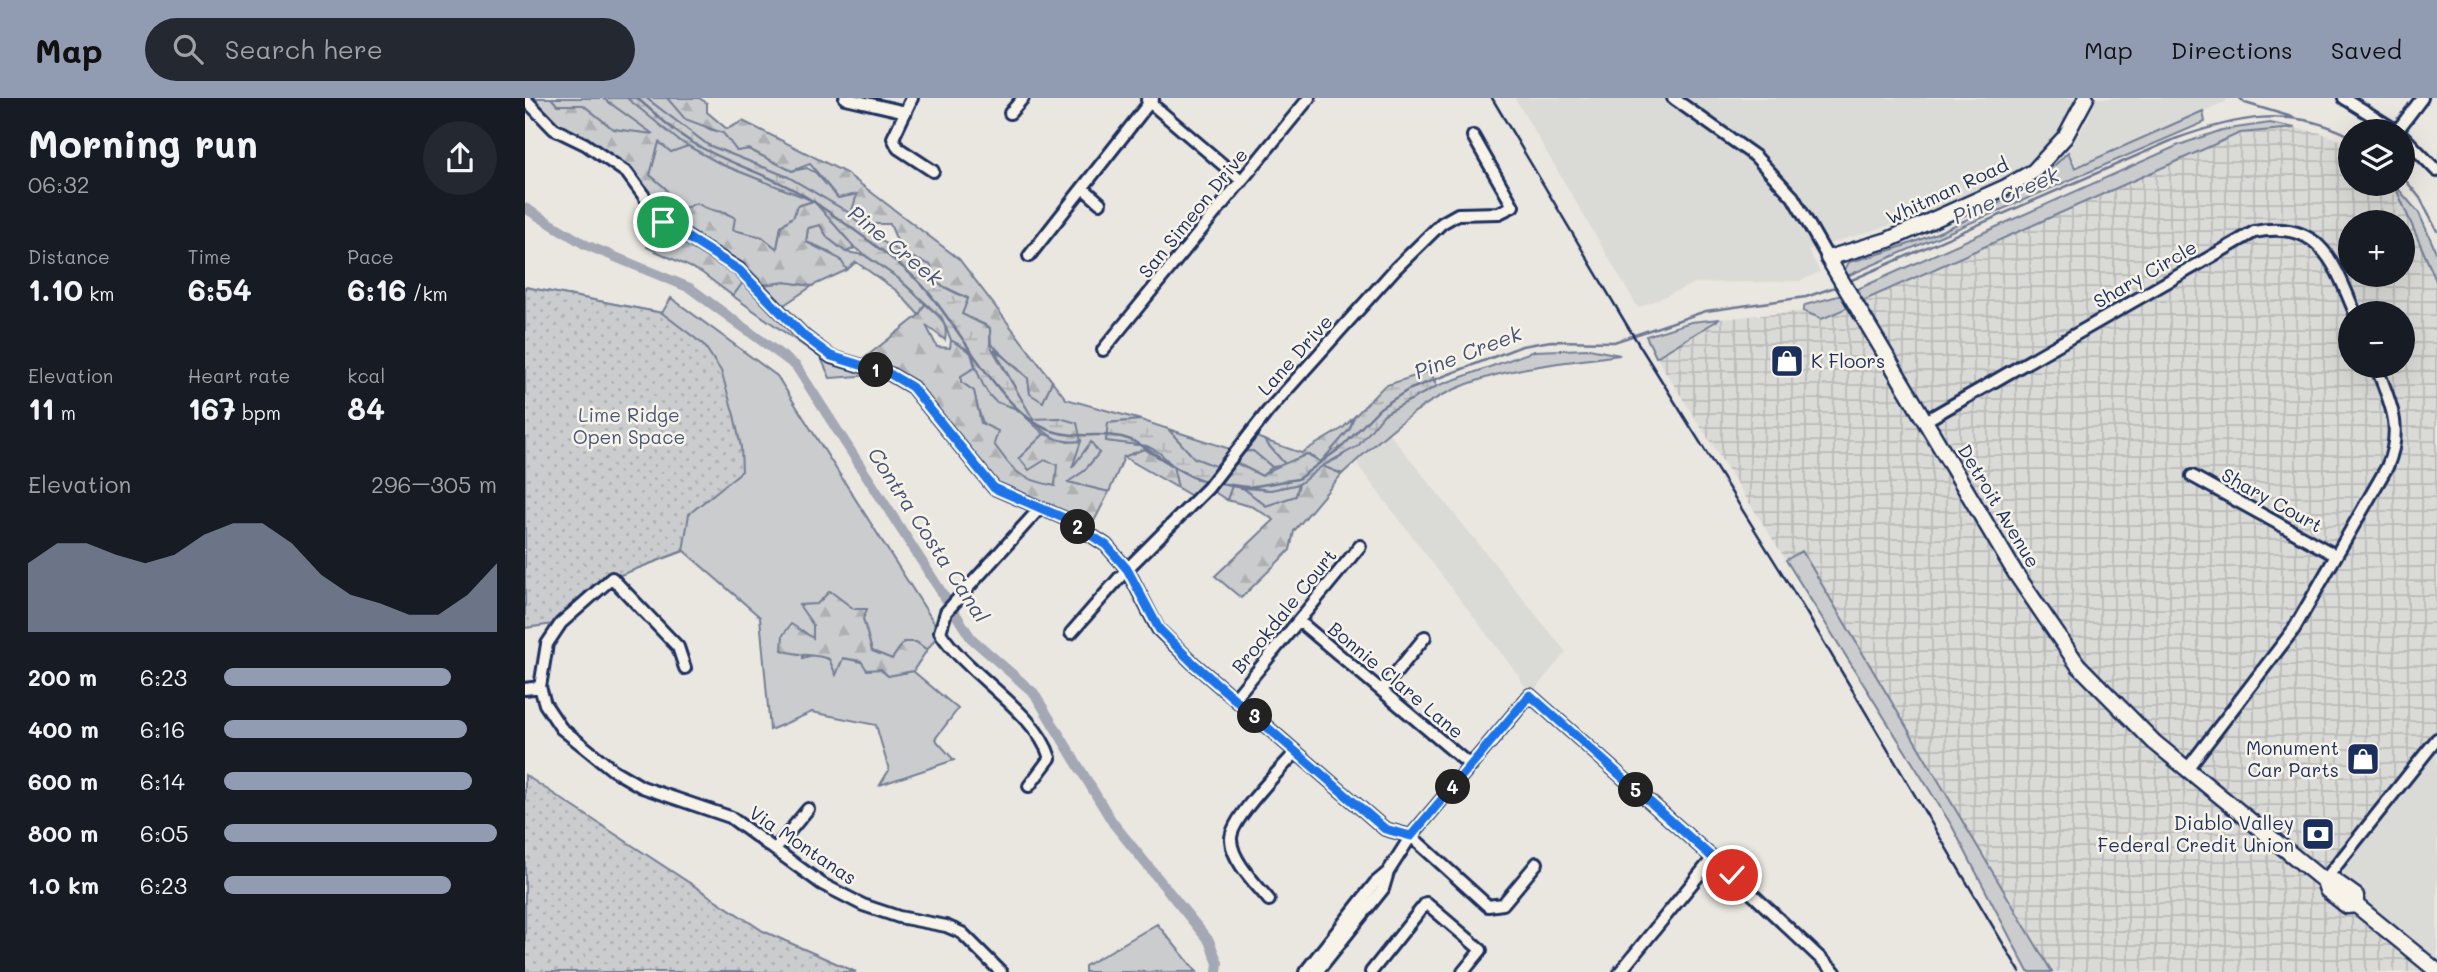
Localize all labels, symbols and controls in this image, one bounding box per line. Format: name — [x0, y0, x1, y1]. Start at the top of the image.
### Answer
search box — [145, 18, 635, 81]
text: Map — [35, 28, 103, 71]
icon: search — [169, 30, 207, 68]
text: Search here — [225, 32, 383, 66]
text: Map — [2084, 34, 2133, 65]
text: Directions — [2171, 34, 2293, 65]
text: Saved — [2331, 34, 2402, 65]
text: Morning run — [28, 118, 258, 168]
map controls — [2338, 119, 2415, 378]
button: layers — [2338, 119, 2415, 196]
button: share — [423, 121, 497, 195]
street label: San Simeon Drive — [1132, 142, 1253, 283]
street label: Whitman Road — [1881, 151, 2012, 230]
water label: Pine Creek — [1948, 160, 2064, 229]
text: 06:32 — [28, 169, 90, 199]
pin — [633, 192, 693, 252]
water label: Pine Creek — [843, 199, 949, 292]
icon: arrive — [644, 203, 682, 241]
button: + — [2338, 210, 2415, 287]
street label: Shary Circle — [2089, 234, 2201, 313]
text: Distance — [28, 244, 110, 269]
text: Time — [188, 244, 231, 269]
text: Pace — [347, 244, 394, 269]
text: 1.10 — [28, 269, 83, 309]
text: 6:54 — [188, 269, 252, 309]
text: 6:16 — [347, 269, 406, 309]
text: km — [83, 281, 114, 306]
text: /km — [406, 281, 448, 306]
button: − — [2338, 301, 2415, 378]
street label: Lane Drive — [1252, 309, 1338, 400]
water label: Pine Creek — [1410, 318, 1526, 385]
shop icon: K Floors — [1768, 342, 1806, 380]
place label: K Floors — [1811, 348, 1885, 373]
pin: 1 — [859, 352, 893, 388]
text: 1 — [871, 357, 880, 382]
text: Elevation — [28, 363, 113, 388]
text: Heart rate — [188, 363, 290, 388]
text: kcal — [347, 363, 385, 388]
text: 11 — [28, 388, 55, 428]
text: 167 — [188, 388, 236, 428]
text: 84 — [347, 388, 385, 428]
text: m — [55, 400, 76, 425]
text: bpm — [236, 400, 281, 425]
park label: Lime Ridge Open Space — [573, 402, 685, 449]
street label: Detroit Avenue — [1953, 439, 2046, 572]
water label: Contra Costa Canal — [863, 442, 996, 627]
street label: Shary Court — [2217, 461, 2327, 538]
text: Elevation — [28, 469, 131, 499]
text: 296–305 m — [371, 469, 497, 499]
pin: 2 — [1061, 510, 1095, 544]
text: 2 — [1072, 514, 1083, 539]
street label: Brookdale Court — [1226, 543, 1342, 678]
street label: Bonnie Clare Lane — [1323, 616, 1469, 744]
text: 200 m — [28, 662, 97, 692]
text: 6:23 — [140, 662, 187, 692]
pin: 3 — [1237, 698, 1273, 734]
text: 3 — [1249, 703, 1260, 728]
text: 400 m — [28, 714, 99, 744]
text: 6:16 — [140, 714, 185, 744]
place label: Monument Car Parts — [2246, 735, 2339, 782]
shop icon: Monument Car Parts — [2344, 740, 2382, 778]
text: 600 m — [28, 766, 98, 796]
text: 6:14 — [140, 766, 185, 796]
pin: 4 — [1436, 770, 1471, 804]
pin: 5 — [1619, 772, 1653, 808]
text: 4 — [1446, 774, 1459, 799]
text: 5 — [1630, 777, 1641, 802]
street label: Via Montanas — [745, 799, 862, 890]
place label: Diablo Valley Federal Credit Union — [2098, 810, 2294, 857]
bank icon: Diablo Valley Federal Credit Union — [2299, 815, 2337, 853]
text: 800 m — [28, 818, 98, 848]
text: 6:05 — [140, 818, 189, 848]
pin — [1702, 845, 1762, 905]
icon: check — [1713, 856, 1751, 894]
text: 1.0 km — [28, 870, 99, 900]
text: 6:23 — [140, 870, 187, 900]

